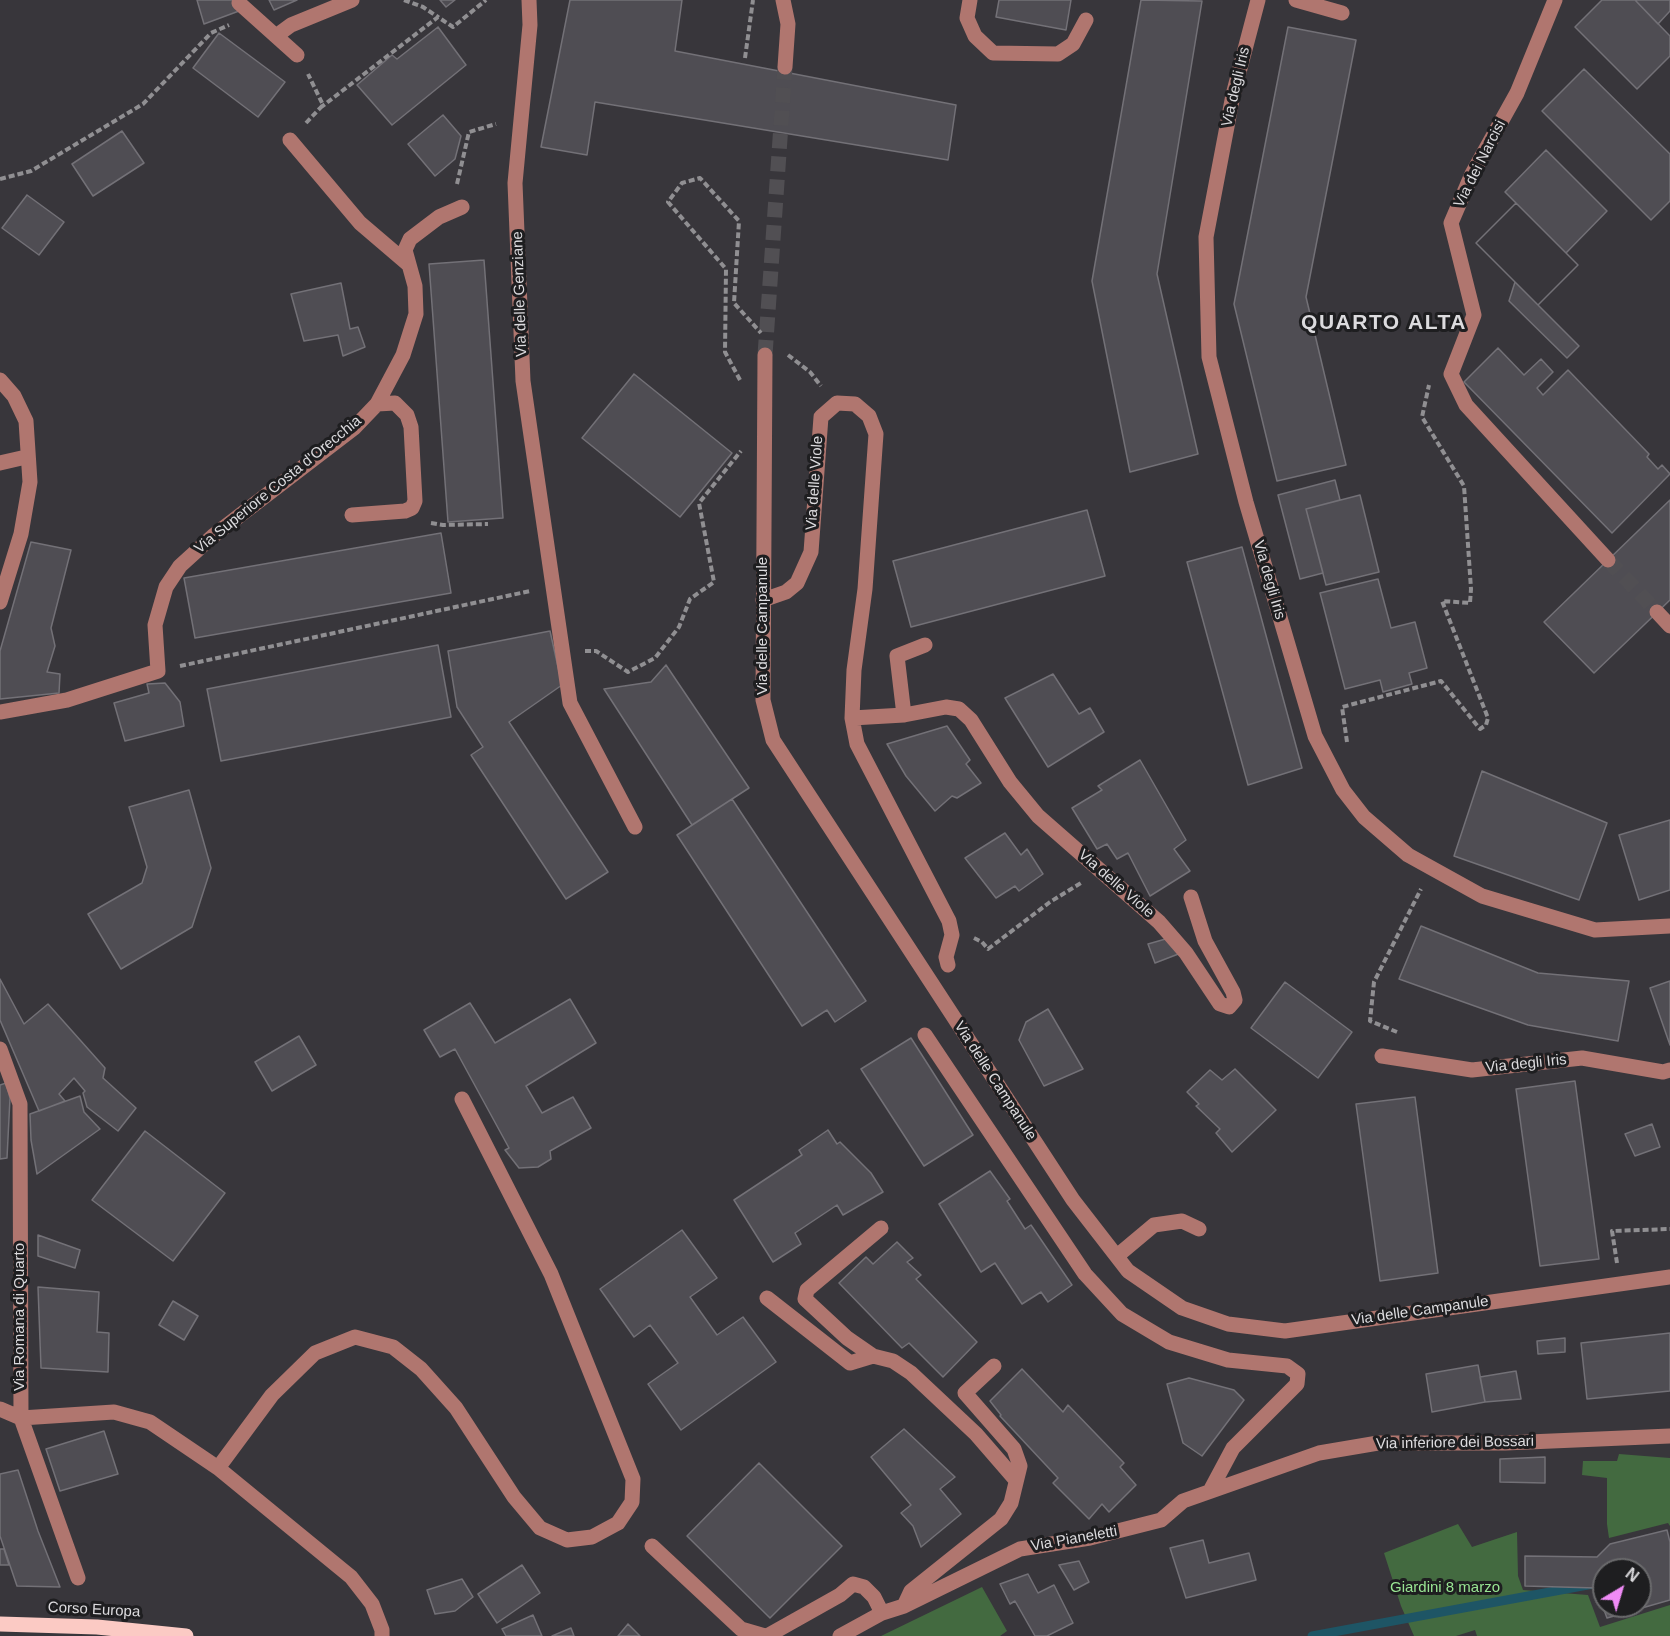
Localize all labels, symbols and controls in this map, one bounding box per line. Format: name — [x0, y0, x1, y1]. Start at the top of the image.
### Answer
street label: Via degli Iris — [1218, 45, 1254, 129]
street label: Via dei Narcisi — [1450, 117, 1510, 211]
street label: Via delle Genziane — [509, 231, 531, 357]
district label: QUARTO ALTA — [1301, 310, 1467, 336]
street label: Via Superiore Costa d'Orecchia — [191, 412, 365, 558]
street label: Via delle Viole — [803, 435, 827, 531]
street label: Via degli Iris — [1249, 538, 1289, 622]
street label: Via delle Campanule — [754, 557, 772, 695]
street label: Via delle Viole — [1074, 846, 1158, 922]
street label: Via delle Campanule — [950, 1018, 1040, 1144]
street label: Via degli Iris — [1485, 1051, 1567, 1077]
street label: Via Romana di Quarto — [11, 1243, 29, 1391]
street label: Via delle Campanule — [1350, 1292, 1490, 1330]
street label: Via inferiore dei Bossari — [1376, 1433, 1534, 1453]
street label: Via Pianeletti — [1029, 1523, 1119, 1555]
north arrow — [1592, 1558, 1652, 1618]
text: N — [1622, 1565, 1642, 1585]
park label: Giardini 8 marzo — [1390, 1579, 1500, 1597]
street label: Corso Europa — [47, 1599, 141, 1621]

